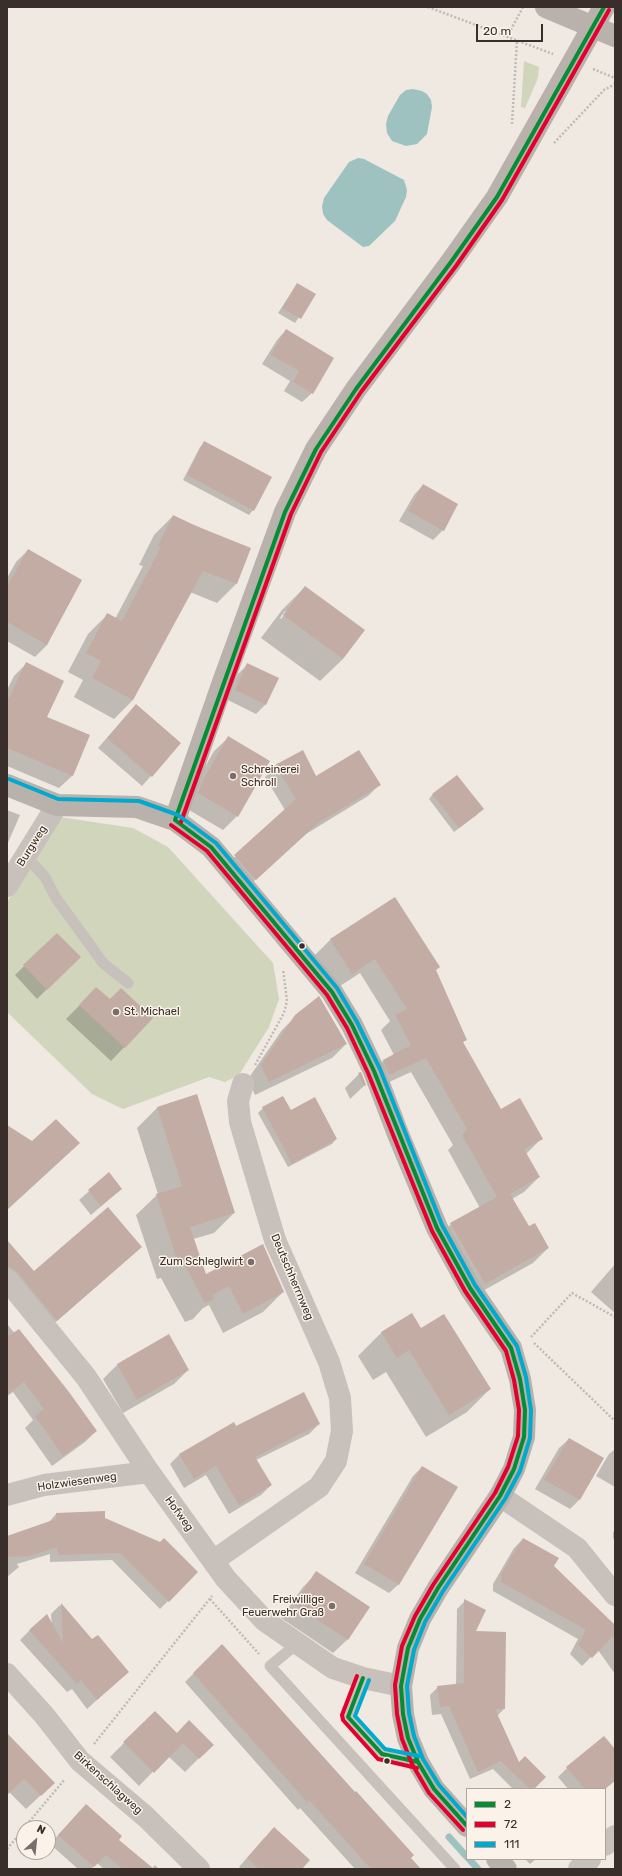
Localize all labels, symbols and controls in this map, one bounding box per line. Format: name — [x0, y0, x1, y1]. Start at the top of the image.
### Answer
scale bar — [478, 16, 545, 42]
text: 20 m — [483, 24, 511, 38]
place label: Schreinerei Schroll — [241, 763, 299, 789]
marker: Schreinerei Schroll — [228, 771, 238, 781]
street label: Burgweg — [14, 823, 50, 869]
unlabelled marker — [297, 941, 307, 951]
place label: St. Michael — [124, 1005, 180, 1019]
marker: St. Michael — [111, 1007, 121, 1017]
street label: Deutschherrnweg — [268, 1232, 316, 1322]
place label: Zum Schleglwirt — [160, 1255, 243, 1269]
marker: Zum Schleglwirt — [246, 1257, 256, 1267]
street label: Holzwiesenweg — [37, 1470, 117, 1494]
street label: Hofweg — [162, 1494, 196, 1534]
place label: Freiwillige Feuerwehr Graß — [242, 1593, 324, 1619]
marker: Freiwillige Feuerwehr Graß — [327, 1601, 337, 1611]
street label: Birkenschlagweg — [71, 1749, 145, 1817]
unlabelled marker — [382, 1756, 392, 1766]
legend — [466, 1788, 606, 1860]
text: 2 — [504, 1797, 511, 1811]
text: 72 — [504, 1817, 517, 1831]
north arrow — [16, 1820, 56, 1860]
text: N — [35, 1822, 48, 1837]
text: 111 — [504, 1837, 519, 1851]

